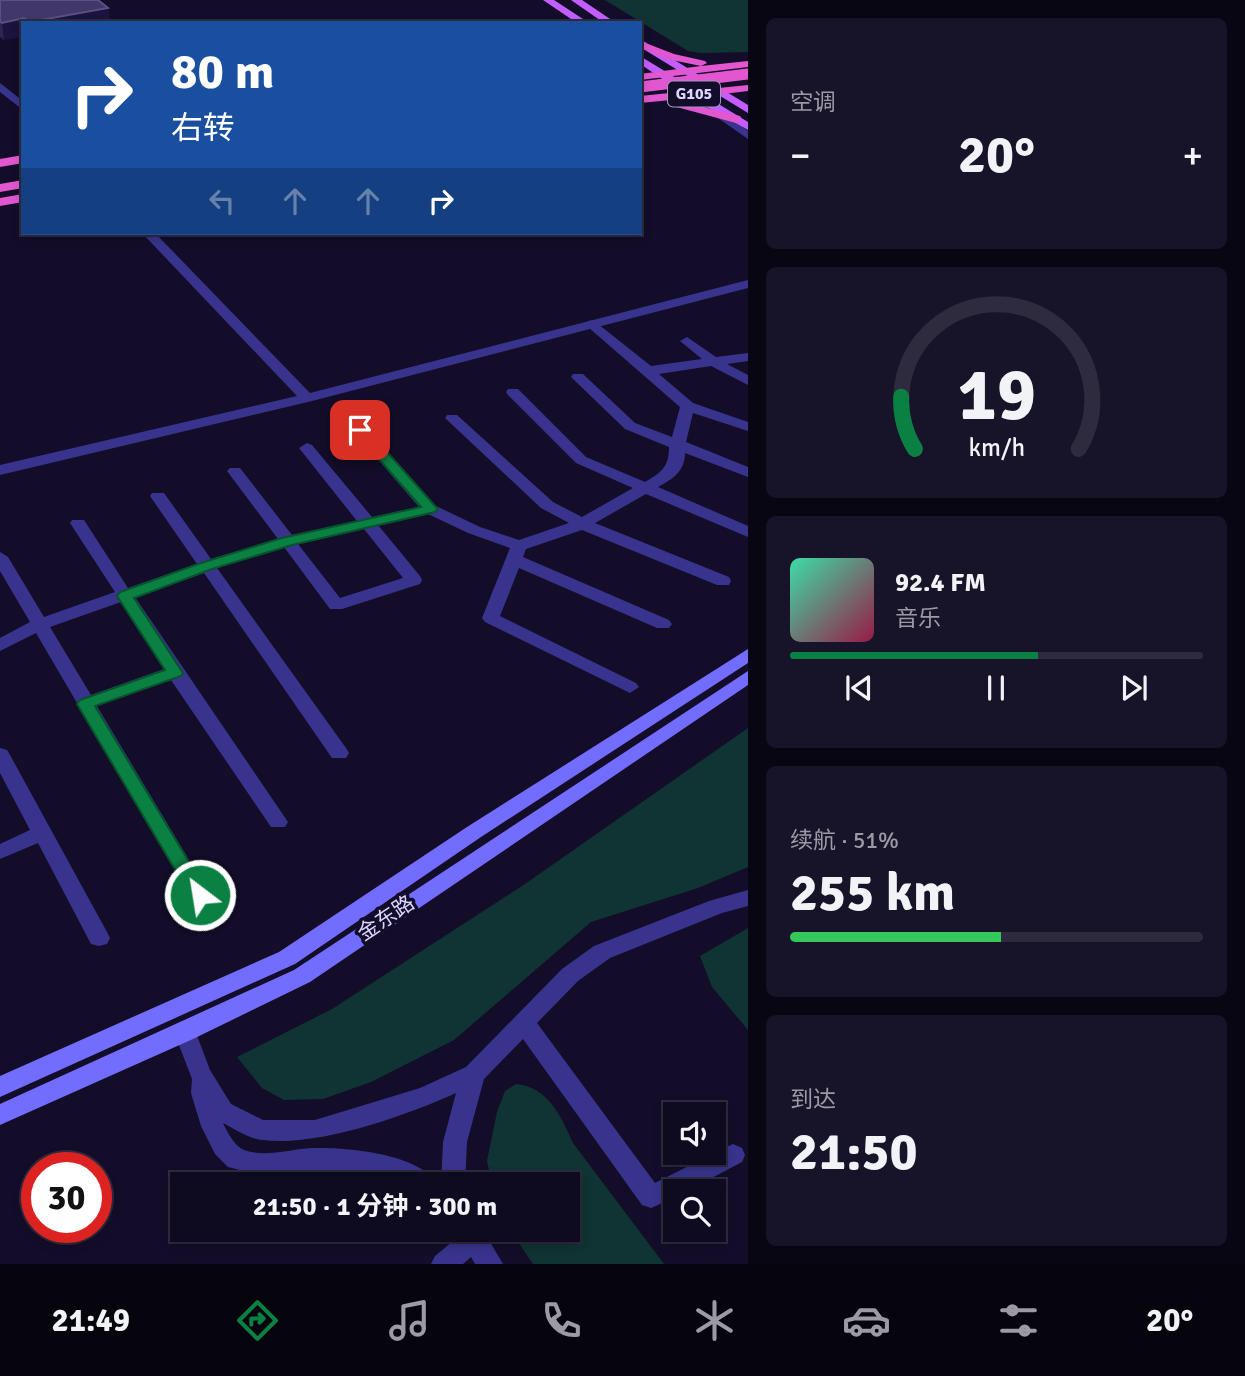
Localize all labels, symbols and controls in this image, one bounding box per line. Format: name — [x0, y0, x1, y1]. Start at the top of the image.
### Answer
text: 80 m — [171, 42, 274, 102]
icon: right — [56, 49, 147, 140]
road number: G105 — [668, 82, 720, 106]
text: 空调 — [790, 88, 836, 117]
text: 右转 — [171, 109, 235, 148]
text: 20° — [958, 123, 1035, 187]
text: − — [790, 132, 811, 179]
text: + — [1182, 132, 1203, 179]
icon: left — [203, 182, 241, 220]
icon: ahead — [276, 182, 314, 220]
icon: ahead — [349, 182, 387, 220]
icon: right — [422, 182, 460, 220]
text: 19 — [957, 351, 1036, 440]
pin — [330, 400, 390, 460]
icon: arrive — [341, 411, 379, 449]
text: km/h — [968, 432, 1025, 463]
text: 92.4 FM — [895, 567, 986, 599]
text: 音乐 — [895, 604, 941, 633]
icon: previous — [840, 669, 878, 707]
icon: pause — [977, 669, 1015, 707]
icon: next — [1115, 669, 1153, 707]
text: 续航 · 51% — [790, 826, 899, 855]
position arrow — [163, 858, 237, 932]
text: 255 km — [790, 861, 955, 925]
street label: 金东路 — [353, 890, 419, 946]
text: 到达 — [790, 1085, 836, 1114]
map controls — [663, 1102, 726, 1242]
button: sound — [663, 1102, 726, 1165]
text: 21:50 — [790, 1120, 918, 1184]
speed limit sign: 30 — [21, 1152, 112, 1243]
button: search — [663, 1179, 726, 1242]
text: 21:50 · 1 分钟 · 300 m — [253, 1191, 497, 1223]
icon: directions — [233, 1296, 282, 1345]
icon: music — [385, 1296, 434, 1345]
icon: phone — [537, 1296, 586, 1345]
icon: climate — [690, 1296, 739, 1345]
icon: car — [842, 1296, 891, 1345]
icon: filters — [994, 1296, 1043, 1345]
text: 21:49 — [52, 1301, 130, 1340]
text: 20° — [1146, 1301, 1193, 1340]

